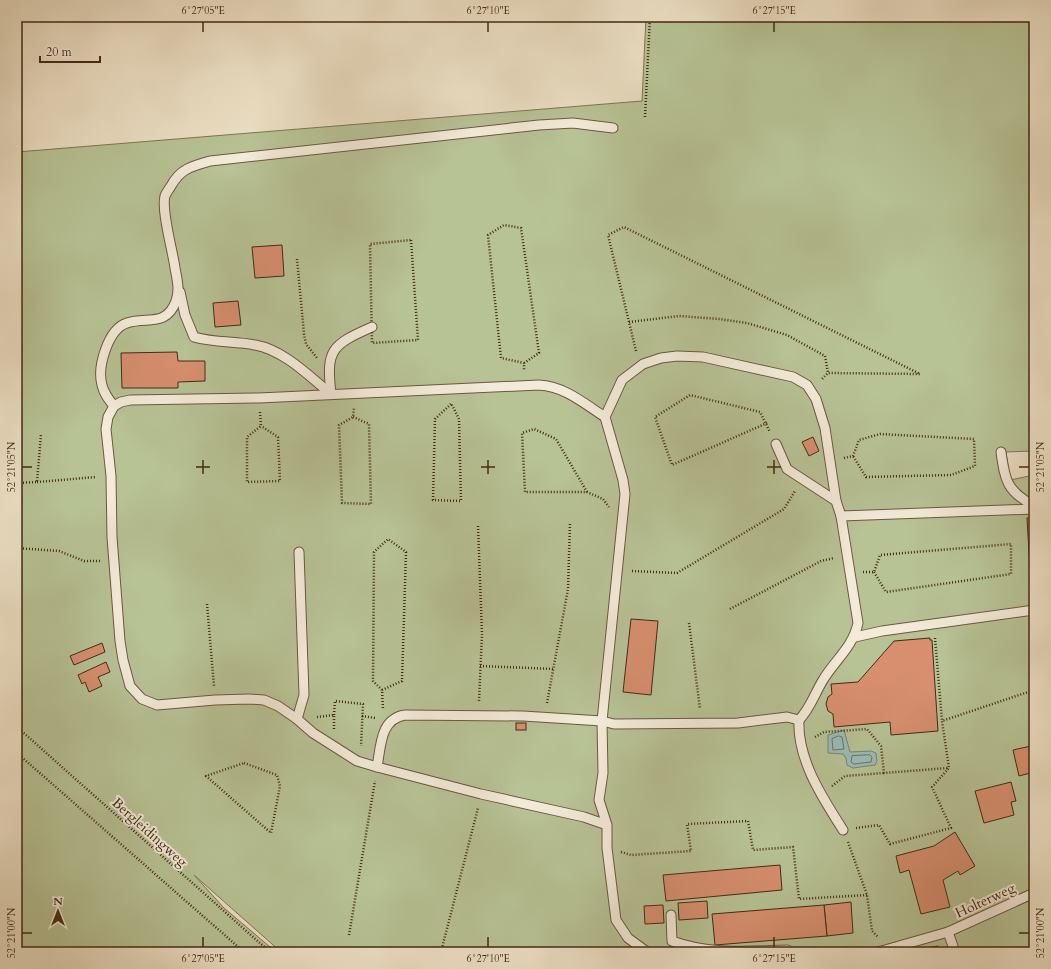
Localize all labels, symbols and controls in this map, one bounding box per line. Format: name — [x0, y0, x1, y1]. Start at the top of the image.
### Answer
text: 6°27'05"E — [181, 4, 225, 18]
text: 6°27'10"E — [466, 4, 510, 18]
text: 6°27'15"E — [752, 4, 796, 18]
scale bar — [40, 38, 100, 64]
text: 20 m — [46, 44, 73, 60]
text: 52°21'05"N — [5, 441, 19, 492]
text: 52°21'05"N — [1034, 441, 1048, 492]
street label: Bergleidingweg — [108, 793, 192, 871]
street label: Holterweg — [952, 878, 1018, 923]
north arrow — [38, 891, 78, 931]
text: N — [53, 894, 63, 909]
text: 52°21'00"N — [5, 907, 19, 958]
text: 52°21'00"N — [1034, 907, 1048, 958]
text: 6°27'05"E — [181, 952, 225, 966]
text: 6°27'10"E — [466, 952, 510, 966]
text: 6°27'15"E — [752, 952, 796, 966]

